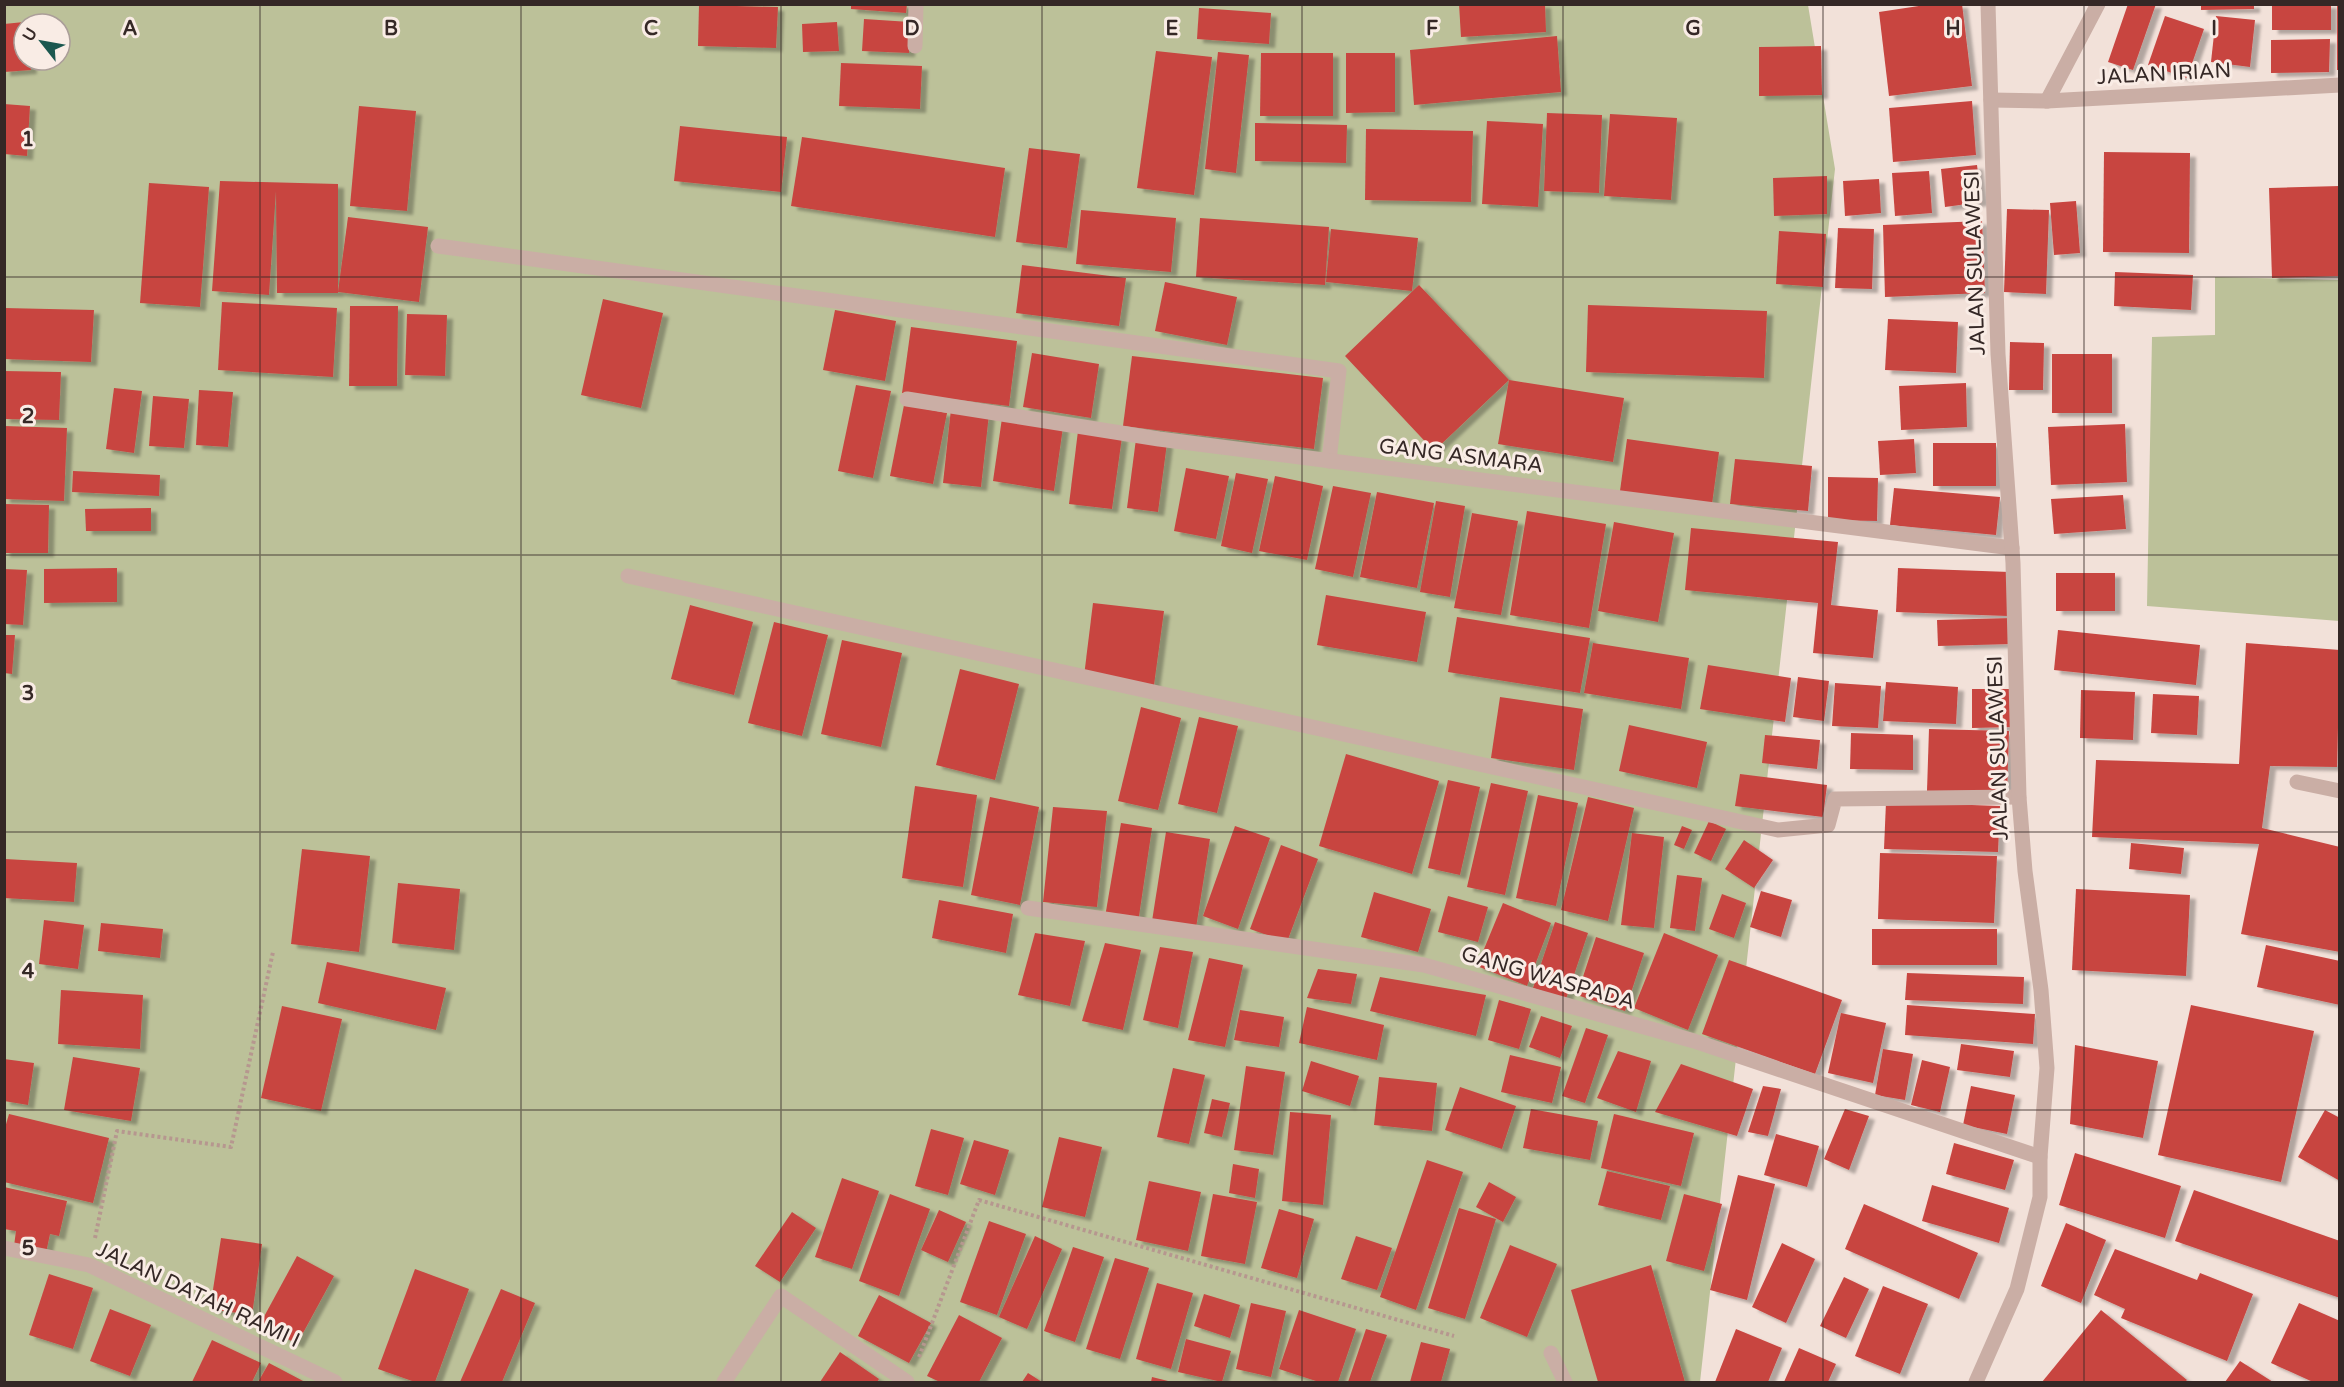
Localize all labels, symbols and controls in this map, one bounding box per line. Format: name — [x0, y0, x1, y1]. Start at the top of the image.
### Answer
north arrow — [12, 12, 72, 72]
text: A — [123, 17, 138, 41]
text: B — [384, 17, 398, 41]
text: C — [644, 17, 658, 41]
text: D — [904, 17, 920, 41]
text: E — [1166, 17, 1179, 41]
text: F — [1426, 17, 1438, 41]
text: G — [1685, 17, 1701, 41]
text: H — [1945, 17, 1961, 41]
text: I — [2211, 17, 2217, 41]
text: U — [18, 24, 42, 45]
street label: JALAN IRIAN — [2096, 58, 2232, 90]
text: 1 — [22, 128, 34, 152]
street label: JALAN SULAWESI — [1959, 170, 1991, 356]
text: 2 — [22, 405, 34, 429]
street label: GANG ASMARA — [1378, 434, 1544, 478]
street label: JALAN SULAWESI — [1982, 655, 2014, 841]
text: 3 — [22, 682, 34, 706]
street label: GANG WASPADA — [1458, 941, 1638, 1015]
text: 4 — [22, 960, 35, 984]
text: 5 — [22, 1237, 34, 1261]
street label: JALAN DATAH RAMI I — [92, 1237, 304, 1353]

